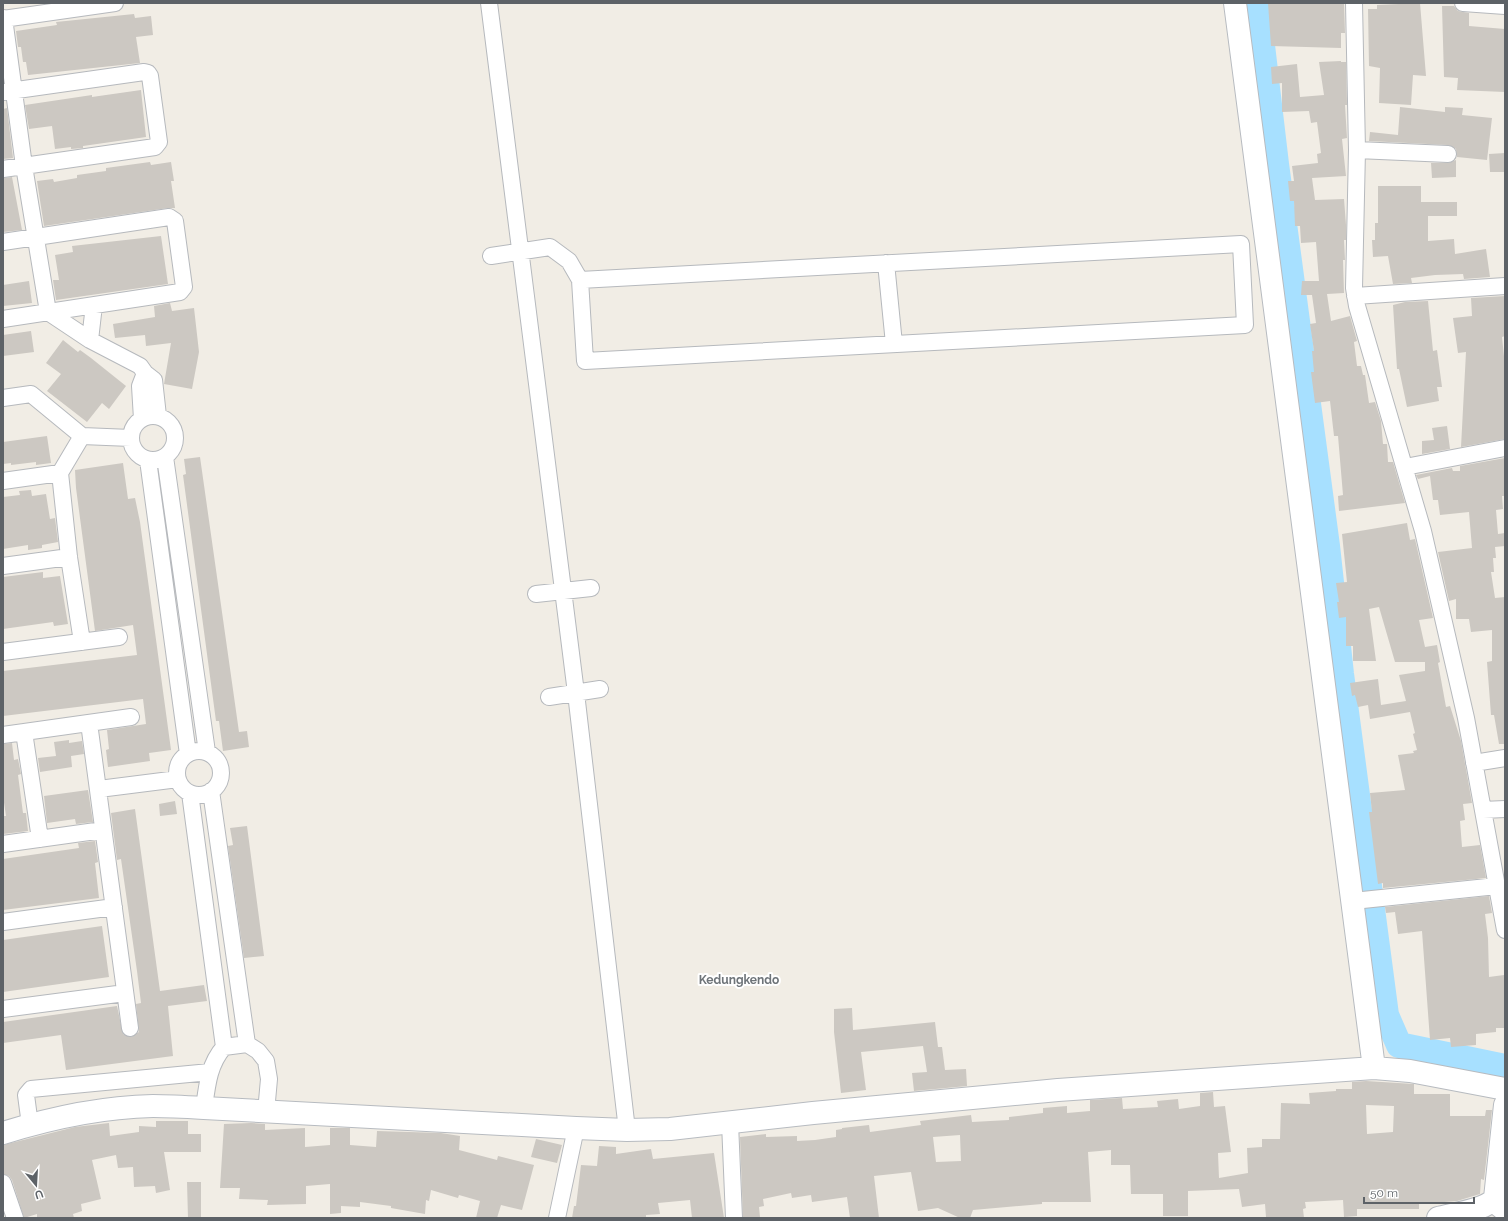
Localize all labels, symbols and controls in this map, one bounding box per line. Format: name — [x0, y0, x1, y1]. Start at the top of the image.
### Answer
district label: Kedungkendo — [699, 973, 779, 987]
north arrow — [16, 1165, 56, 1205]
scale bar — [1364, 1179, 1474, 1205]
text: 50 m — [1370, 1186, 1398, 1200]
text: U — [33, 1187, 45, 1201]

